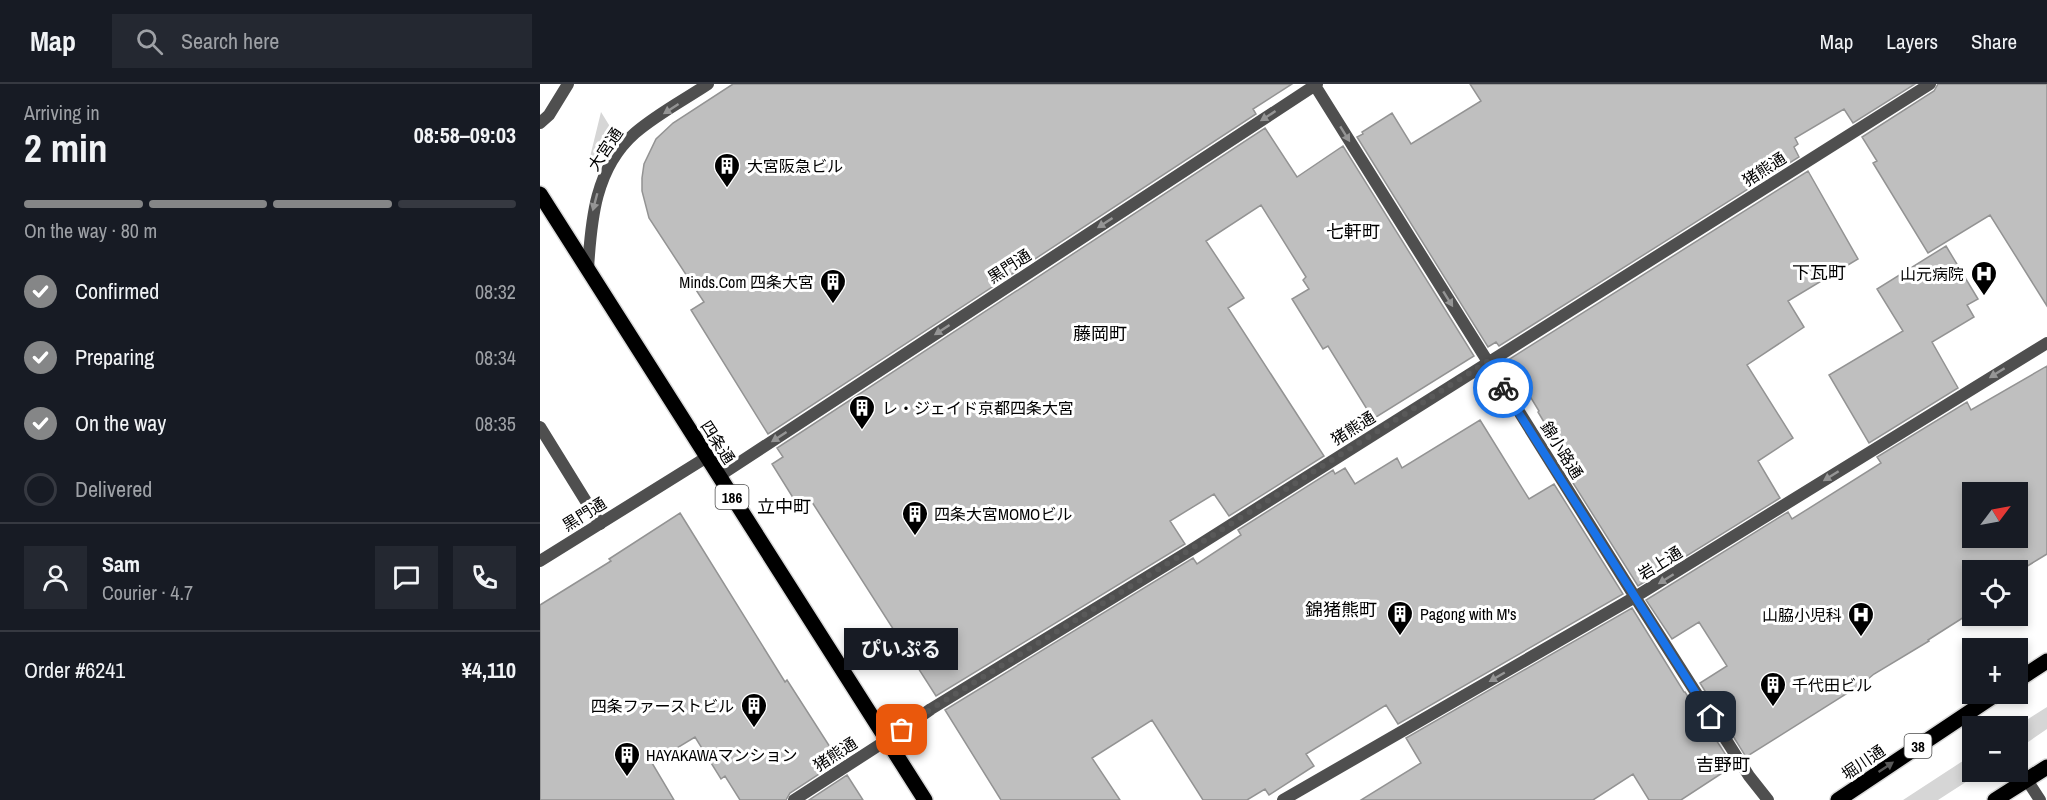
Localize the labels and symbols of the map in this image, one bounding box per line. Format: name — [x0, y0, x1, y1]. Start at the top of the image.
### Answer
one-way arrow — [663, 103, 679, 114]
one-way arrow — [1261, 110, 1277, 122]
street label: 大宮通 — [582, 123, 628, 175]
one-way arrow — [1340, 126, 1351, 142]
street label: 猪熊通 — [1738, 147, 1790, 191]
building icon: 大宮阪急ビル — [712, 151, 742, 189]
place label: 大宮阪急ビル — [747, 155, 843, 177]
one-way arrow — [590, 194, 599, 212]
one-way arrow — [1097, 217, 1113, 228]
district label: 七軒町 — [1326, 219, 1380, 244]
street label: 黒門通 — [983, 244, 1035, 288]
hospital icon: 山元病院 — [1969, 259, 1999, 297]
district label: 下瓦町 — [1792, 260, 1846, 285]
place label: 山元病院 — [1900, 263, 1964, 285]
building icon: Minds.Com 四条大宮 — [818, 267, 848, 305]
place label: Minds.Com 四条大宮 — [679, 271, 814, 293]
one-way arrow — [1443, 291, 1454, 307]
district label: 藤岡町 — [1073, 321, 1127, 346]
one-way arrow — [934, 324, 950, 335]
courier — [1473, 358, 1533, 418]
one-way arrow — [1989, 368, 2005, 379]
building icon: レ・ジェイド京都四条大宮 — [847, 393, 877, 431]
place label: レ・ジェイド京都四条大宮 — [882, 397, 1074, 419]
street label: 猪熊通 — [1327, 406, 1379, 450]
street label: 四条通 — [696, 416, 740, 468]
street label: 錦小路通 — [1536, 417, 1588, 483]
one-way arrow — [771, 431, 787, 442]
one-way arrow — [1823, 470, 1839, 481]
north arrow — [1962, 482, 2028, 548]
road number: 186 — [716, 485, 748, 509]
street label: 黒門通 — [558, 492, 610, 536]
district label: 立中町 — [757, 494, 811, 519]
building icon: 四条大宮MOMOビル — [900, 499, 930, 537]
place label: 四条大宮MOMOビル — [934, 503, 1072, 525]
street label: 岩上通 — [1634, 541, 1686, 585]
one-way arrow — [1657, 573, 1674, 584]
district label: 錦猪熊町 — [1305, 597, 1377, 622]
building icon: Pagong with M's — [1385, 599, 1415, 637]
hospital icon: 山脇小児科 — [1846, 600, 1876, 638]
place label: Pagong with M's — [1420, 603, 1517, 625]
place label: 山脇小児科 — [1762, 604, 1842, 626]
callout: ぴいぷる — [845, 628, 959, 670]
building icon: 千代田ビル — [1758, 670, 1788, 708]
one-way arrow — [1488, 672, 1505, 682]
place label: 千代田ビル — [1792, 674, 1872, 696]
building icon: 四条ファーストビル — [739, 691, 769, 729]
pin — [1685, 691, 1736, 742]
place label: 四条ファーストビル — [591, 695, 734, 717]
pin — [876, 704, 927, 755]
street label: 猪熊通 — [809, 732, 861, 776]
road number: 38 — [1904, 734, 1932, 758]
street label: 堀川通 — [1837, 739, 1889, 785]
building icon: HAYAKAWAマンション — [612, 740, 642, 778]
place label: HAYAKAWAマンション — [646, 744, 798, 766]
district label: 吉野町 — [1696, 752, 1750, 777]
one-way arrow — [1878, 762, 1895, 773]

